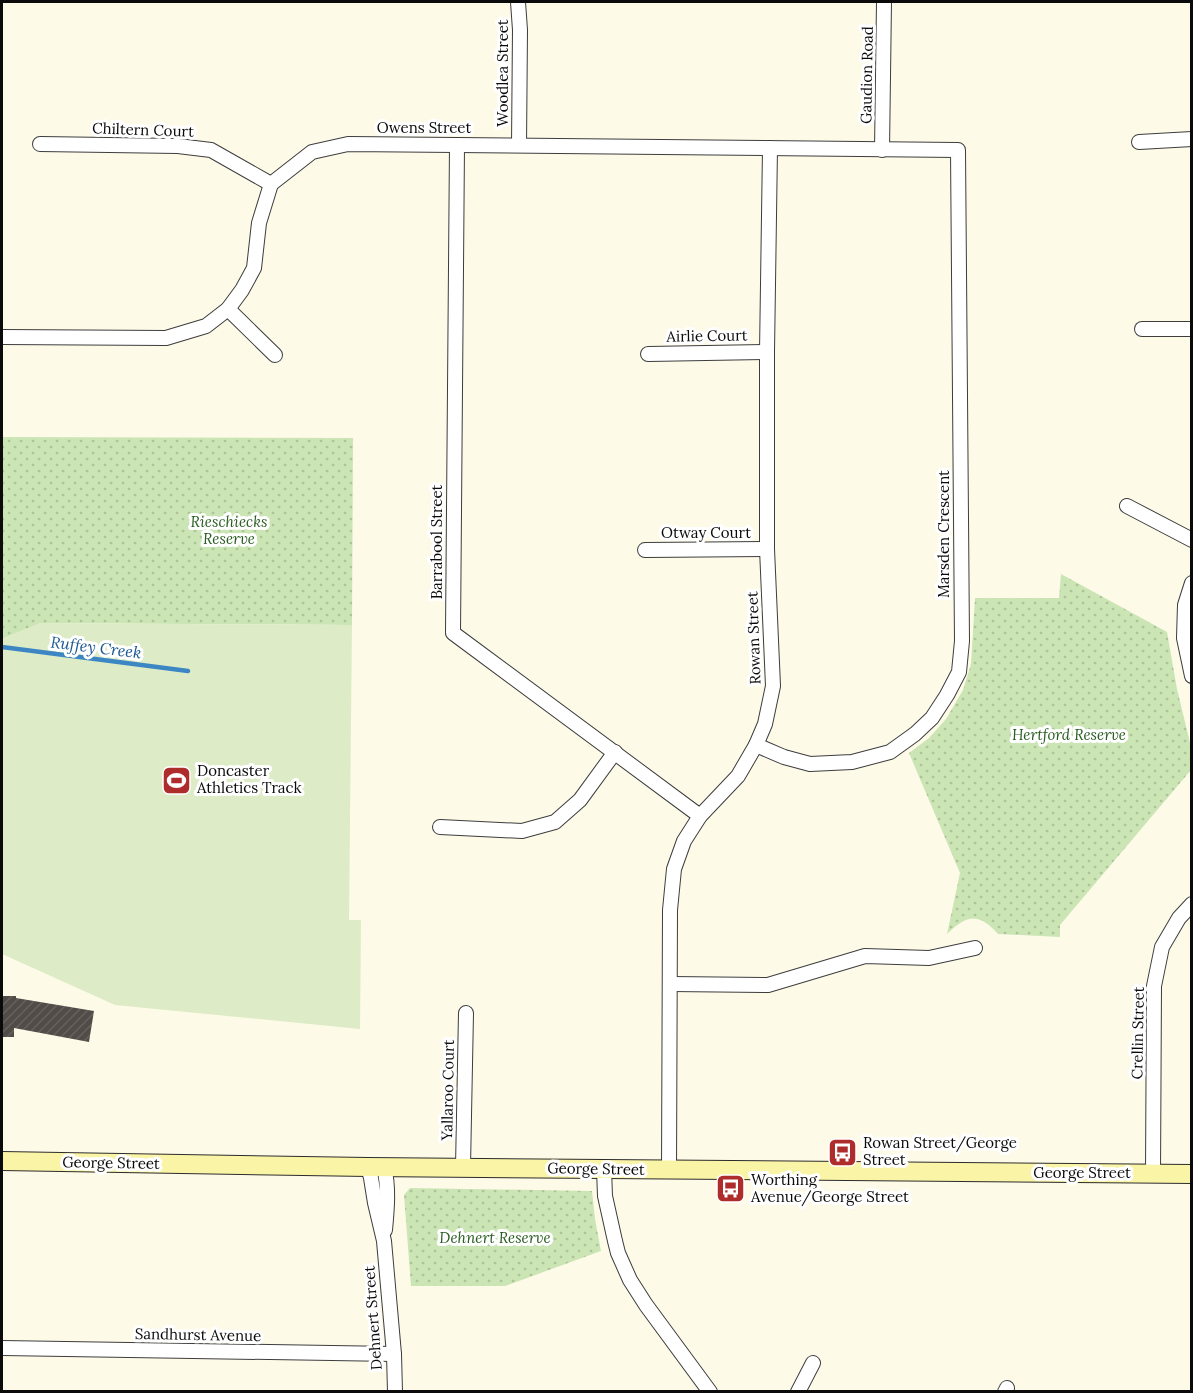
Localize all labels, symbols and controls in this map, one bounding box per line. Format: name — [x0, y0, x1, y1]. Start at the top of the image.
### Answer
street label: Woodlea Street — [493, 19, 512, 127]
street label: Gaudion Road — [856, 26, 877, 124]
street label: Chiltern Court — [92, 118, 194, 141]
street label: Owens Street — [377, 118, 471, 137]
street label: Airlie Court — [665, 325, 748, 346]
street label: Marsden Crescent — [934, 470, 953, 598]
street label: Barrabool Street — [427, 485, 446, 599]
park label: Rieschiecks Reserve — [191, 512, 267, 548]
street label: Otway Court — [661, 523, 751, 542]
street label: Rowan Street — [742, 591, 765, 685]
water label: Ruffey Creek — [49, 632, 143, 662]
park label: Hertford Reserve — [1012, 725, 1126, 744]
place label: Doncaster Athletics Track — [196, 761, 302, 797]
sports icon: Doncaster Athletics Track — [160, 764, 192, 796]
street label: Crellin Street — [1127, 986, 1148, 1080]
street label: Yallaroo Court — [437, 1039, 458, 1142]
place label: Rowan Street/George Street — [863, 1133, 1017, 1169]
bus stop icon: Rowan Street/George Street — [826, 1136, 858, 1168]
street label: George Street — [62, 1152, 160, 1173]
street label: George Street — [547, 1158, 645, 1179]
street label: George Street — [1033, 1163, 1131, 1182]
place label: Worthing Avenue/George Street — [750, 1170, 909, 1207]
bus stop icon: Worthing Avenue/George Street — [714, 1173, 746, 1205]
park label: Dehnert Reserve — [439, 1228, 551, 1247]
street label: Dehnert Street — [359, 1265, 386, 1371]
street label: Sandhurst Avenue — [135, 1324, 261, 1345]

